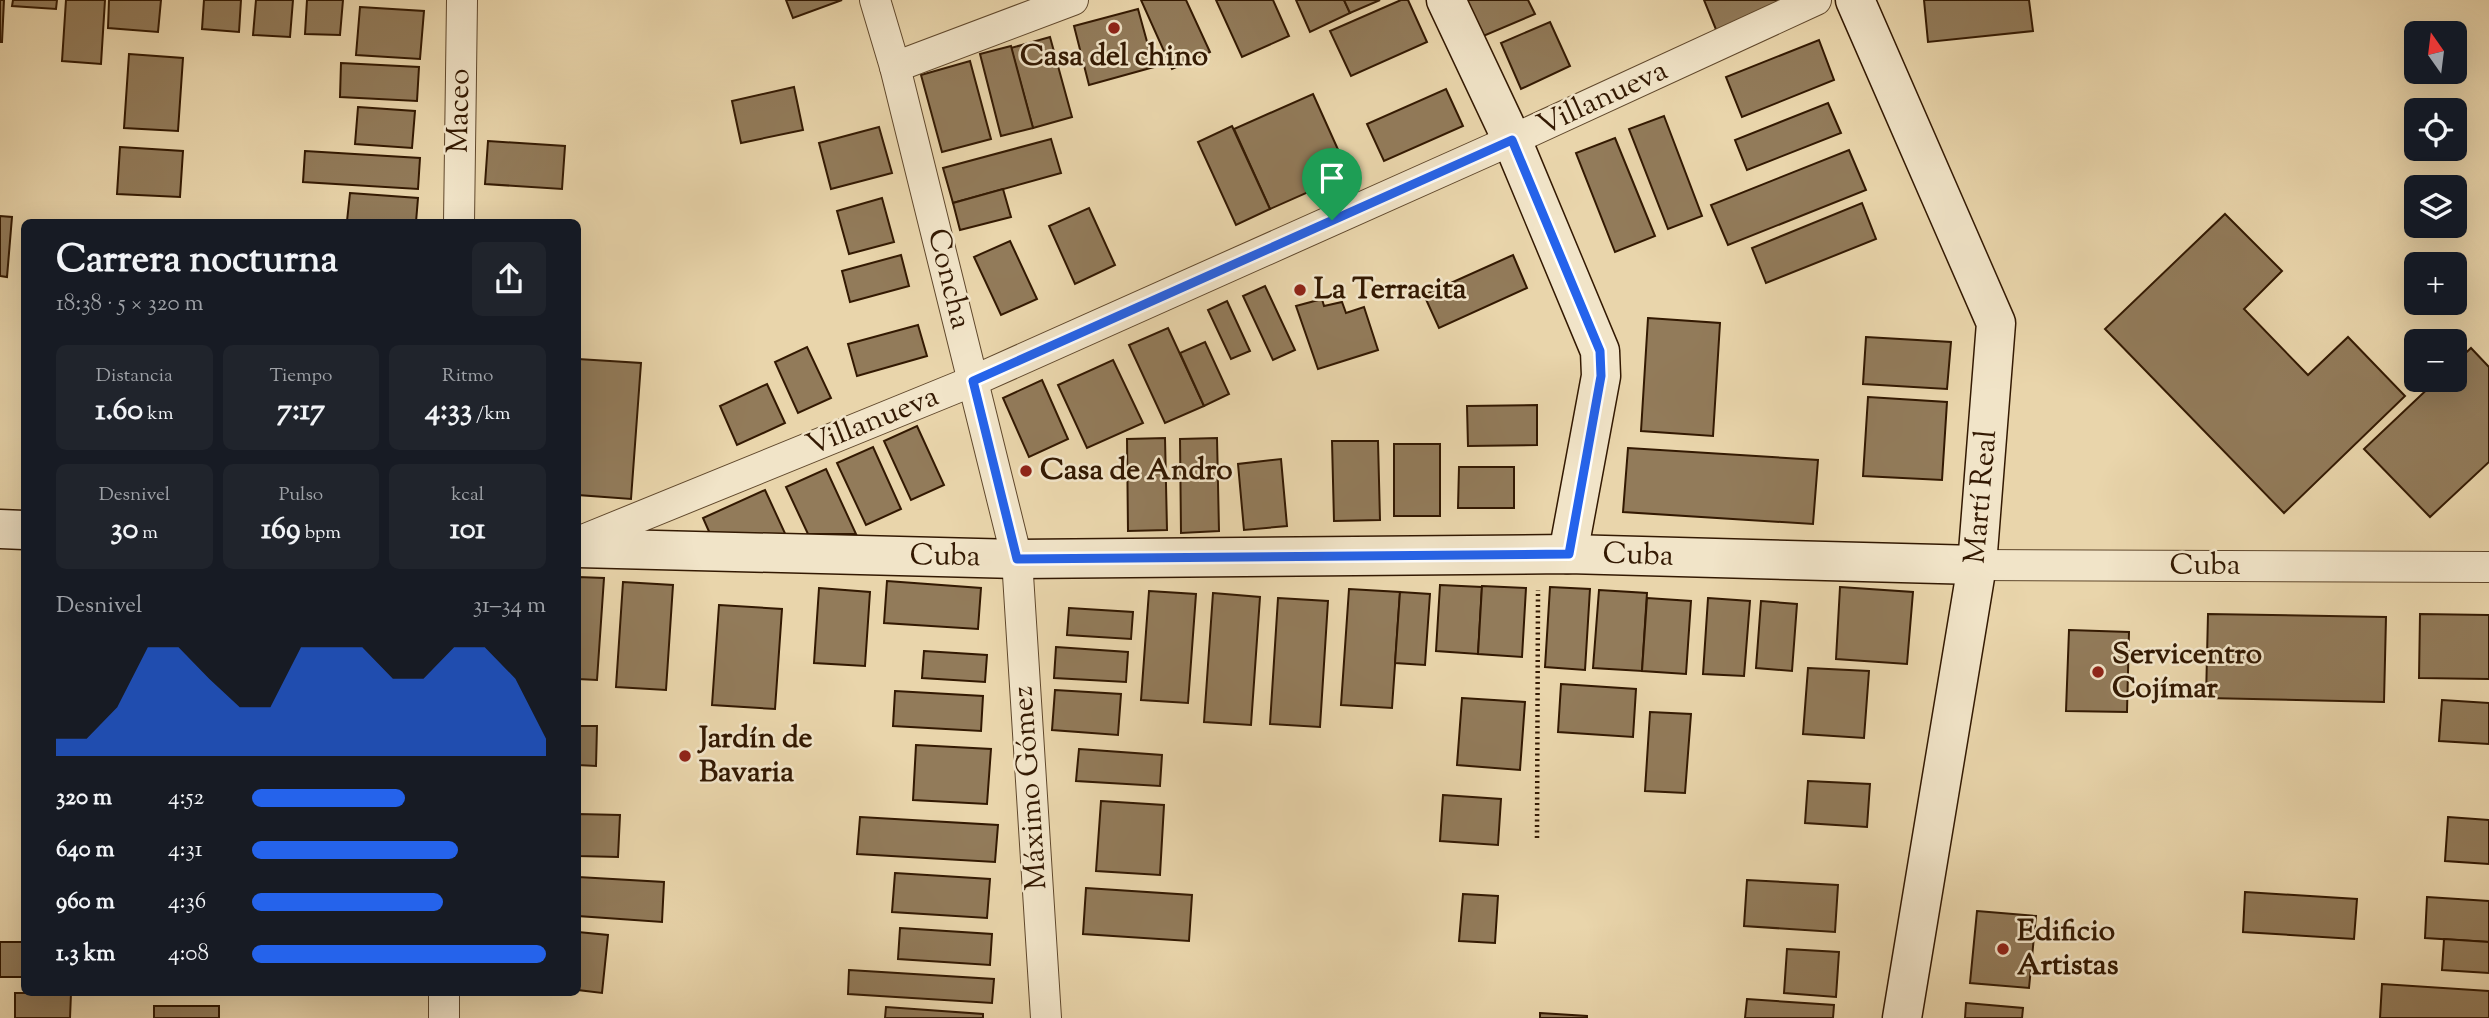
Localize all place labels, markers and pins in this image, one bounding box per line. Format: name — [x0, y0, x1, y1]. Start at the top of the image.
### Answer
marker: Casa del chino — [1106, 20, 1122, 36]
place label: Casa del chino — [1020, 36, 1208, 79]
pin — [1302, 148, 1362, 220]
place label: La Terracita — [1314, 269, 1467, 312]
marker: La Terracita — [1292, 282, 1308, 298]
place label: Casa de Andro — [1040, 450, 1233, 493]
marker: Casa de Andro — [1018, 463, 1034, 479]
place label: Servicentro Cojímar — [2112, 634, 2262, 711]
marker: Servicentro Cojímar — [2090, 664, 2106, 680]
place label: Jardín de Bavaria — [697, 718, 813, 795]
marker: Jardín de Bavaria — [677, 748, 693, 764]
place label: Edificio Artistas — [2017, 911, 2119, 988]
marker: Edificio Artistas — [1995, 941, 2011, 957]

